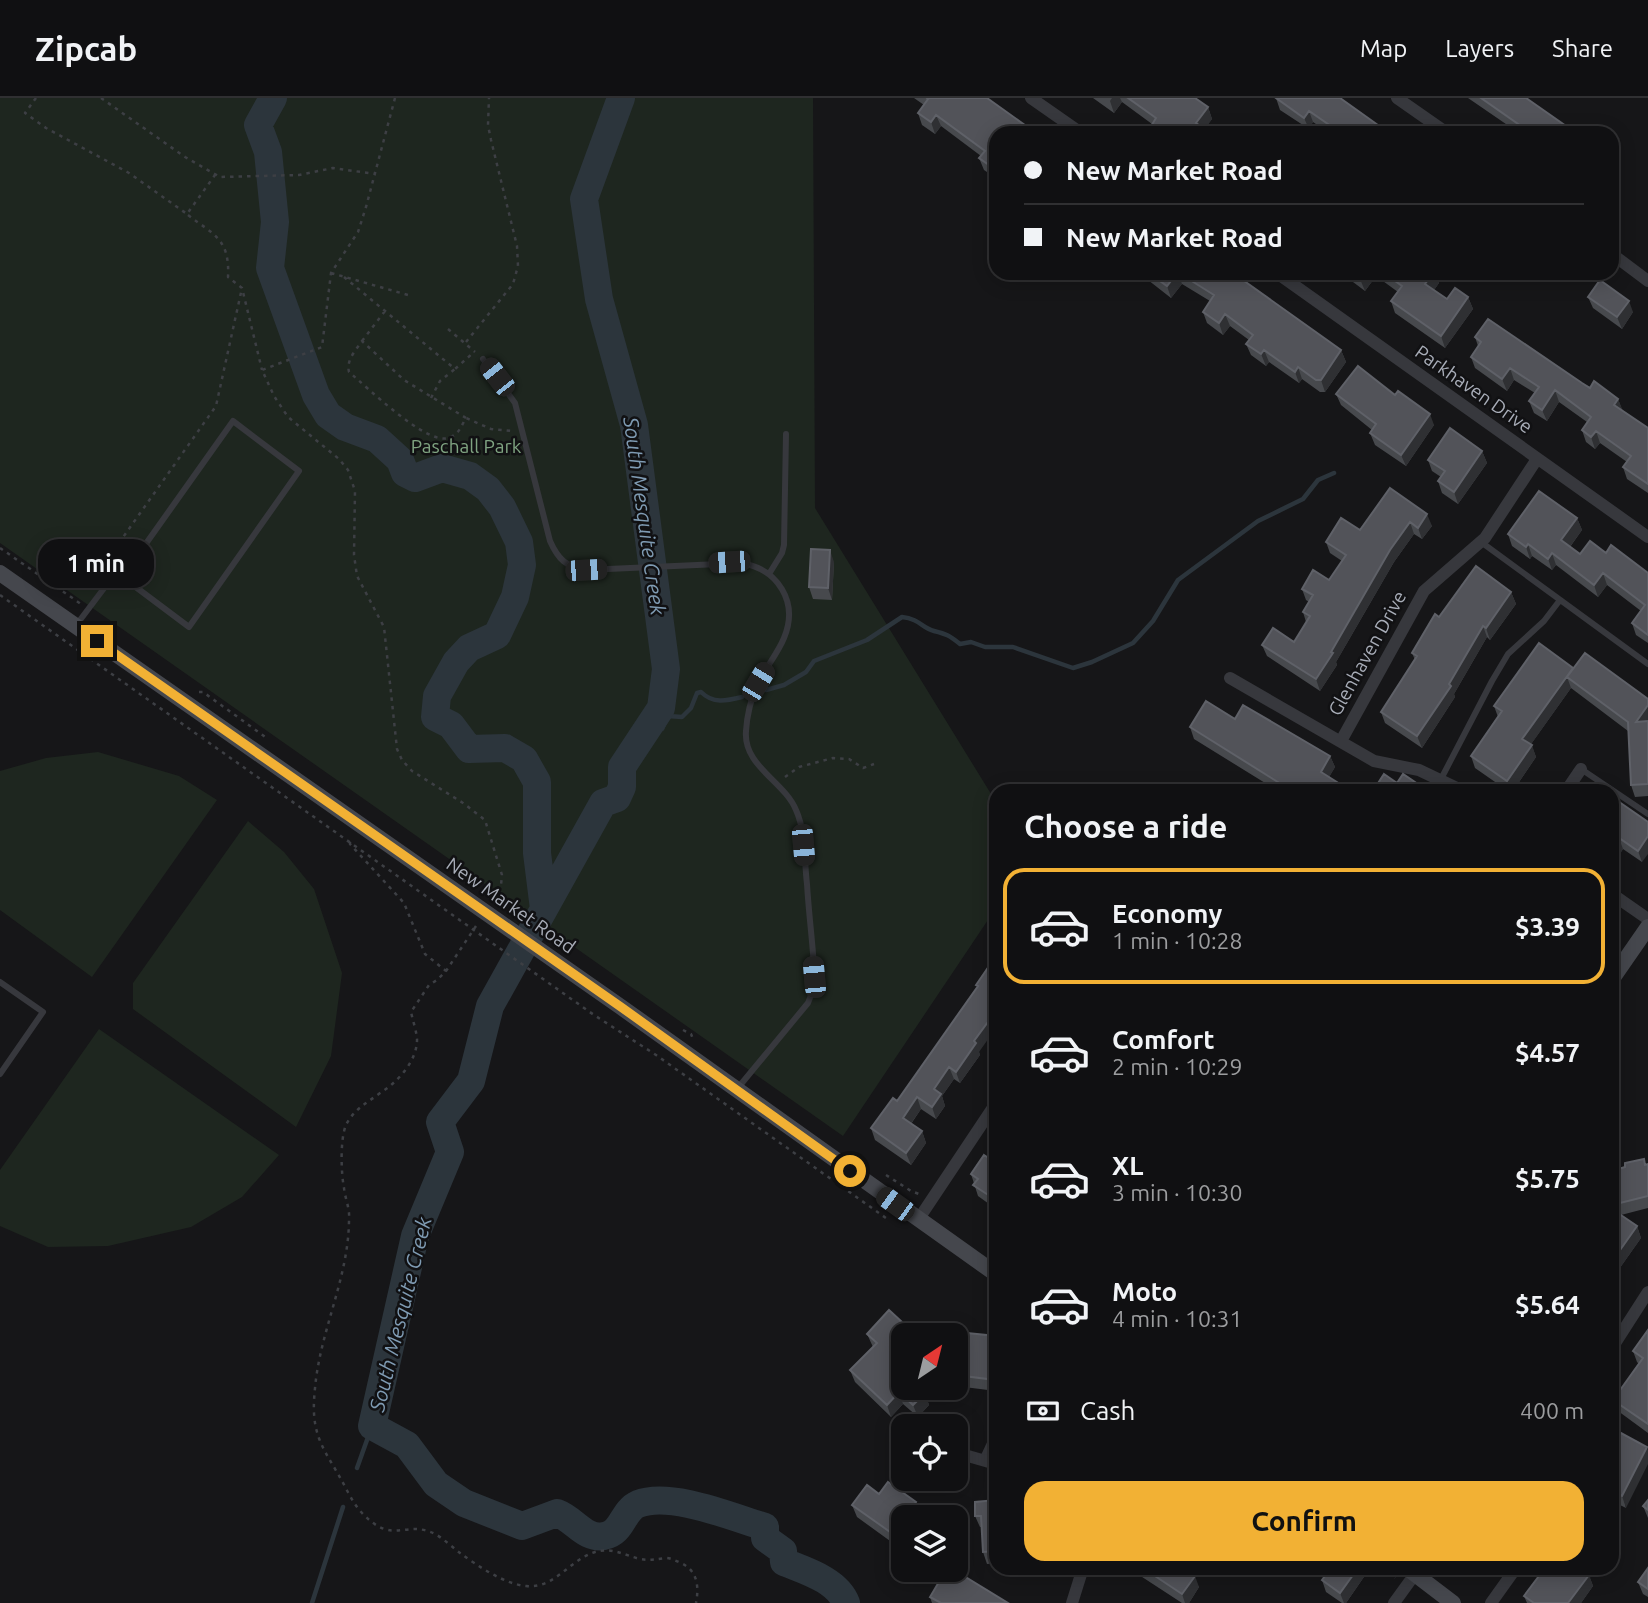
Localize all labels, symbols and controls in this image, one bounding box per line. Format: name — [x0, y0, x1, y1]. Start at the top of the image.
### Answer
text: Zipcab — [35, 30, 137, 67]
text: Map — [1360, 35, 1407, 62]
text: Layers — [1445, 35, 1514, 62]
text: Share — [1552, 35, 1613, 62]
text: New Market Road — [1066, 156, 1283, 185]
text: New Market Road — [1066, 223, 1283, 252]
street label: Parkhaven Drive — [1411, 340, 1537, 438]
car — [476, 354, 519, 400]
water label: South Mesquite Creek — [619, 414, 671, 617]
park label: Paschall Park — [411, 435, 522, 457]
callout: 1 min — [39, 540, 155, 588]
car — [708, 550, 751, 574]
text: 1 min — [67, 551, 125, 576]
car — [565, 558, 608, 582]
street label: Glenhaven Drive — [1324, 587, 1410, 719]
route end — [81, 625, 113, 657]
car — [739, 659, 778, 705]
text: Choose a ride — [1024, 808, 1227, 844]
car — [791, 823, 816, 867]
street label: New Market Road — [442, 852, 580, 958]
icon: car — [1028, 895, 1091, 958]
text: Economy — [1112, 899, 1222, 928]
text: $3.39 — [1515, 912, 1580, 941]
text: 1 min · 10:28 — [1112, 928, 1243, 953]
car — [802, 955, 827, 999]
icon: car — [1028, 1021, 1091, 1084]
text: Comfort — [1112, 1025, 1215, 1054]
text: $4.57 — [1515, 1038, 1580, 1067]
text: 2 min · 10:29 — [1112, 1054, 1243, 1079]
icon: car — [1028, 1147, 1091, 1210]
text: XL — [1112, 1151, 1143, 1180]
route start — [834, 1155, 866, 1187]
text: $5.75 — [1515, 1164, 1580, 1193]
text: 3 min · 10:30 — [1112, 1180, 1243, 1205]
car — [872, 1183, 919, 1225]
water label: South Mesquite Creek — [364, 1214, 436, 1415]
icon: car — [1028, 1273, 1091, 1336]
text: Moto — [1112, 1277, 1177, 1306]
text: $5.64 — [1515, 1290, 1580, 1319]
text: 4 min · 10:31 — [1112, 1306, 1243, 1331]
north arrow — [891, 1323, 968, 1400]
map controls — [891, 1323, 968, 1582]
icon: cash — [1024, 1392, 1062, 1430]
text: Cash — [1080, 1396, 1135, 1425]
text: 400 m — [1520, 1398, 1584, 1423]
button: locate — [891, 1414, 968, 1491]
button: Confirm — [1024, 1481, 1584, 1561]
button: layers — [891, 1505, 968, 1582]

